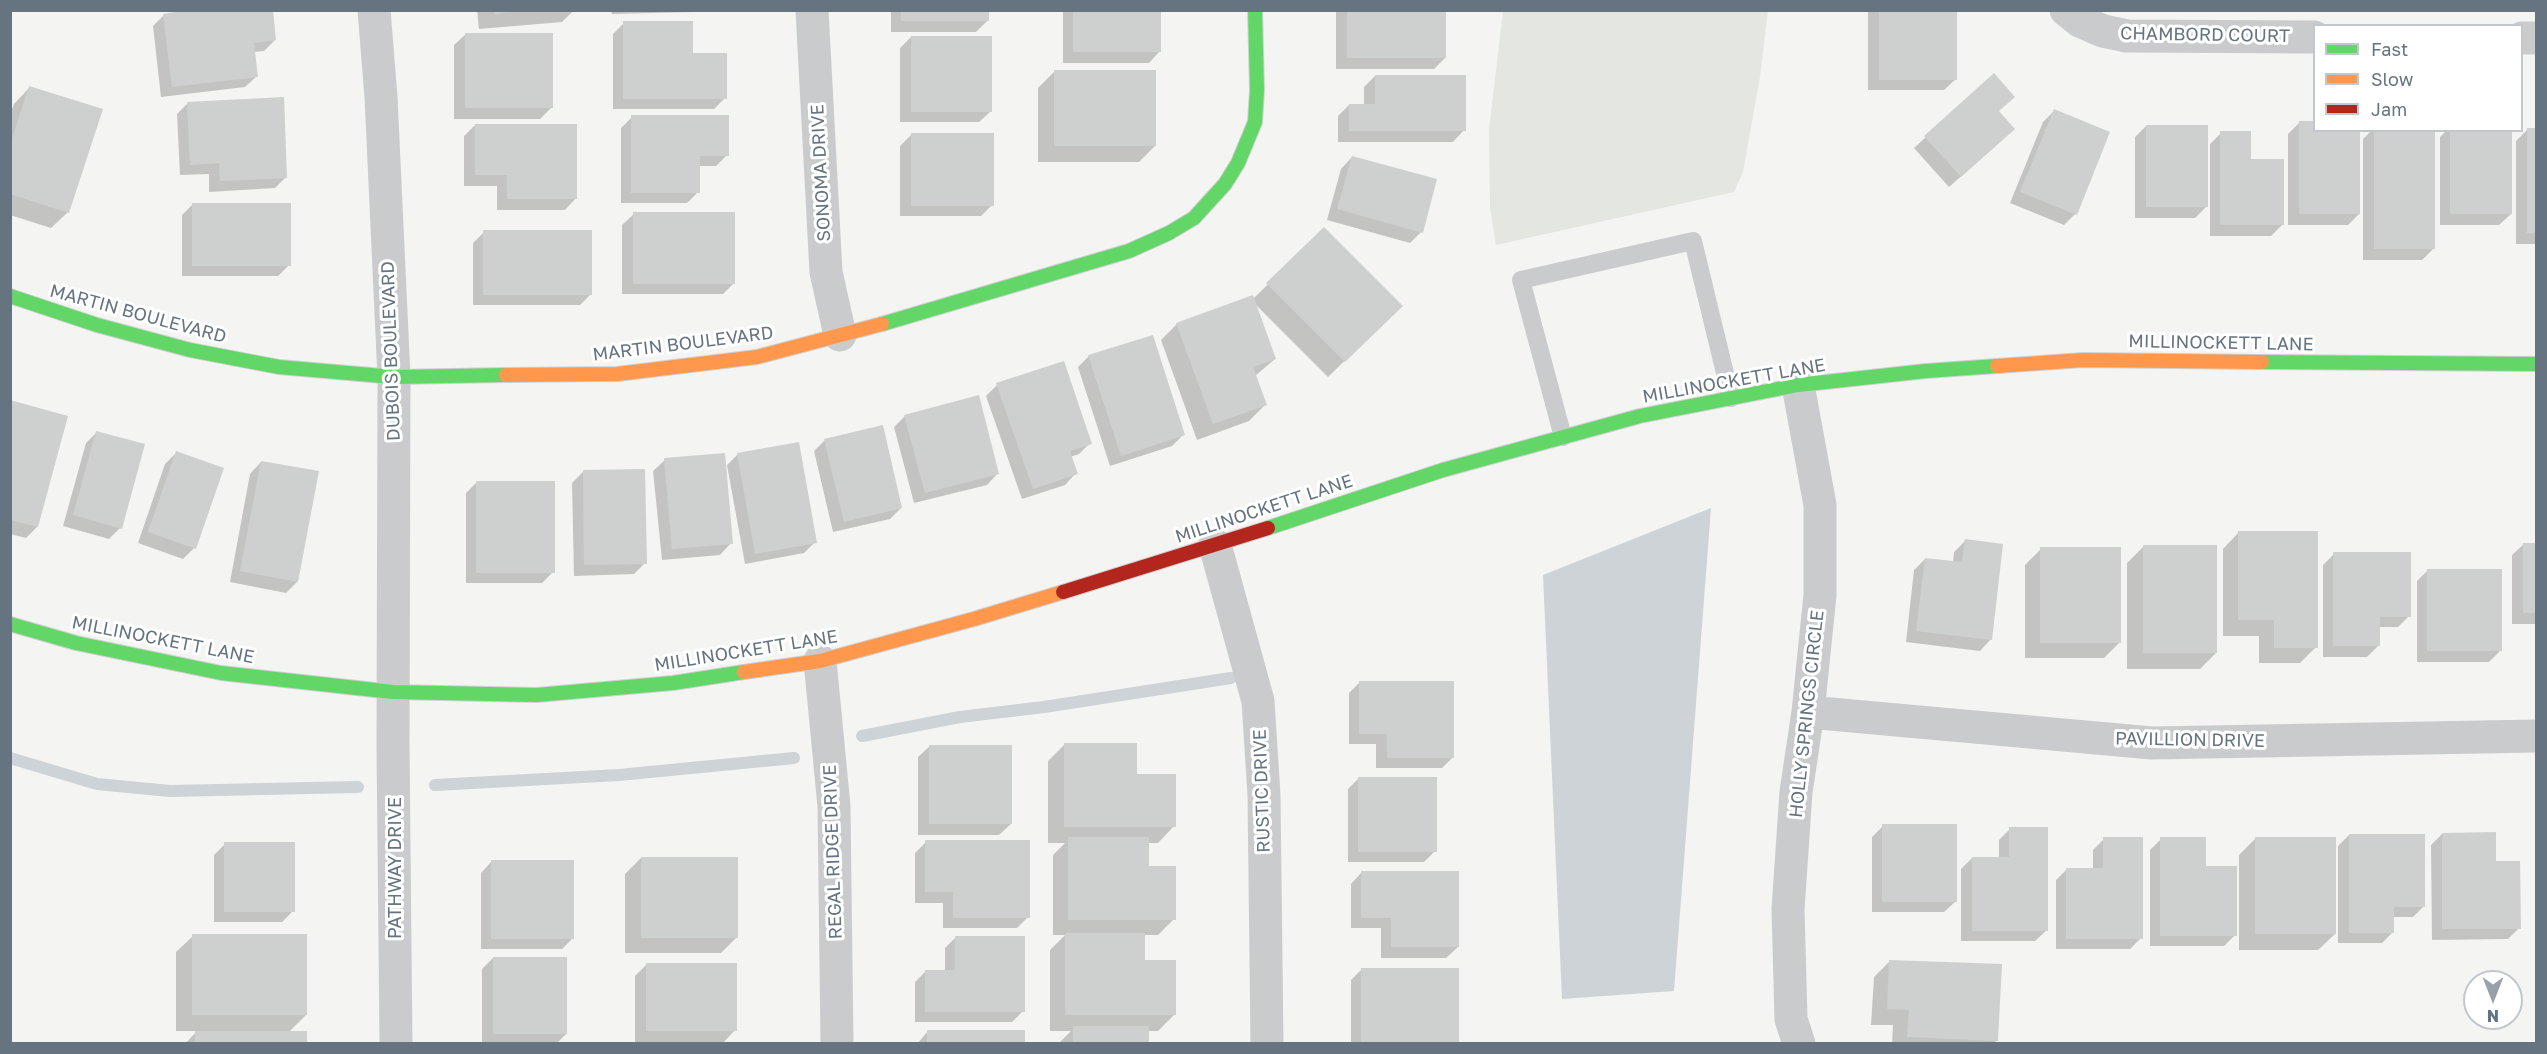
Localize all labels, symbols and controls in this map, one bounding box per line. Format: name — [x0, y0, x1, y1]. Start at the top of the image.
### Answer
street label: CHAMBORD COURT — [2120, 23, 2290, 47]
legend — [2313, 24, 2523, 132]
text: Fast — [2371, 38, 2408, 60]
text: Slow — [2371, 68, 2413, 90]
text: Jam — [2371, 98, 2407, 120]
street label: SONOMA DRIVE — [807, 104, 835, 242]
street label: DUBOIS BOULEVARD — [377, 261, 405, 441]
street label: MARTIN BOULEVARD — [47, 280, 229, 348]
street label: MARTIN BOULEVARD — [591, 322, 775, 366]
street label: MILLINOCKETT LANE — [2128, 331, 2314, 355]
street label: MILLINOCKETT LANE — [1641, 354, 1827, 408]
street label: MILLINOCKETT LANE — [1173, 470, 1355, 548]
street label: HOLLY SPRINGS CIRCLE — [1785, 609, 1829, 819]
street label: MILLINOCKETT LANE — [70, 612, 256, 668]
street label: MILLINOCKETT LANE — [653, 626, 839, 676]
street label: PAVILLION DRIVE — [2115, 728, 2265, 752]
street label: RUSTIC DRIVE — [1249, 729, 1275, 853]
street label: REGAL RIDGE DRIVE — [819, 764, 847, 940]
street label: PATHWAY DRIVE — [384, 797, 406, 939]
north arrow — [2463, 970, 2523, 1030]
text: N — [2487, 1006, 2499, 1026]

